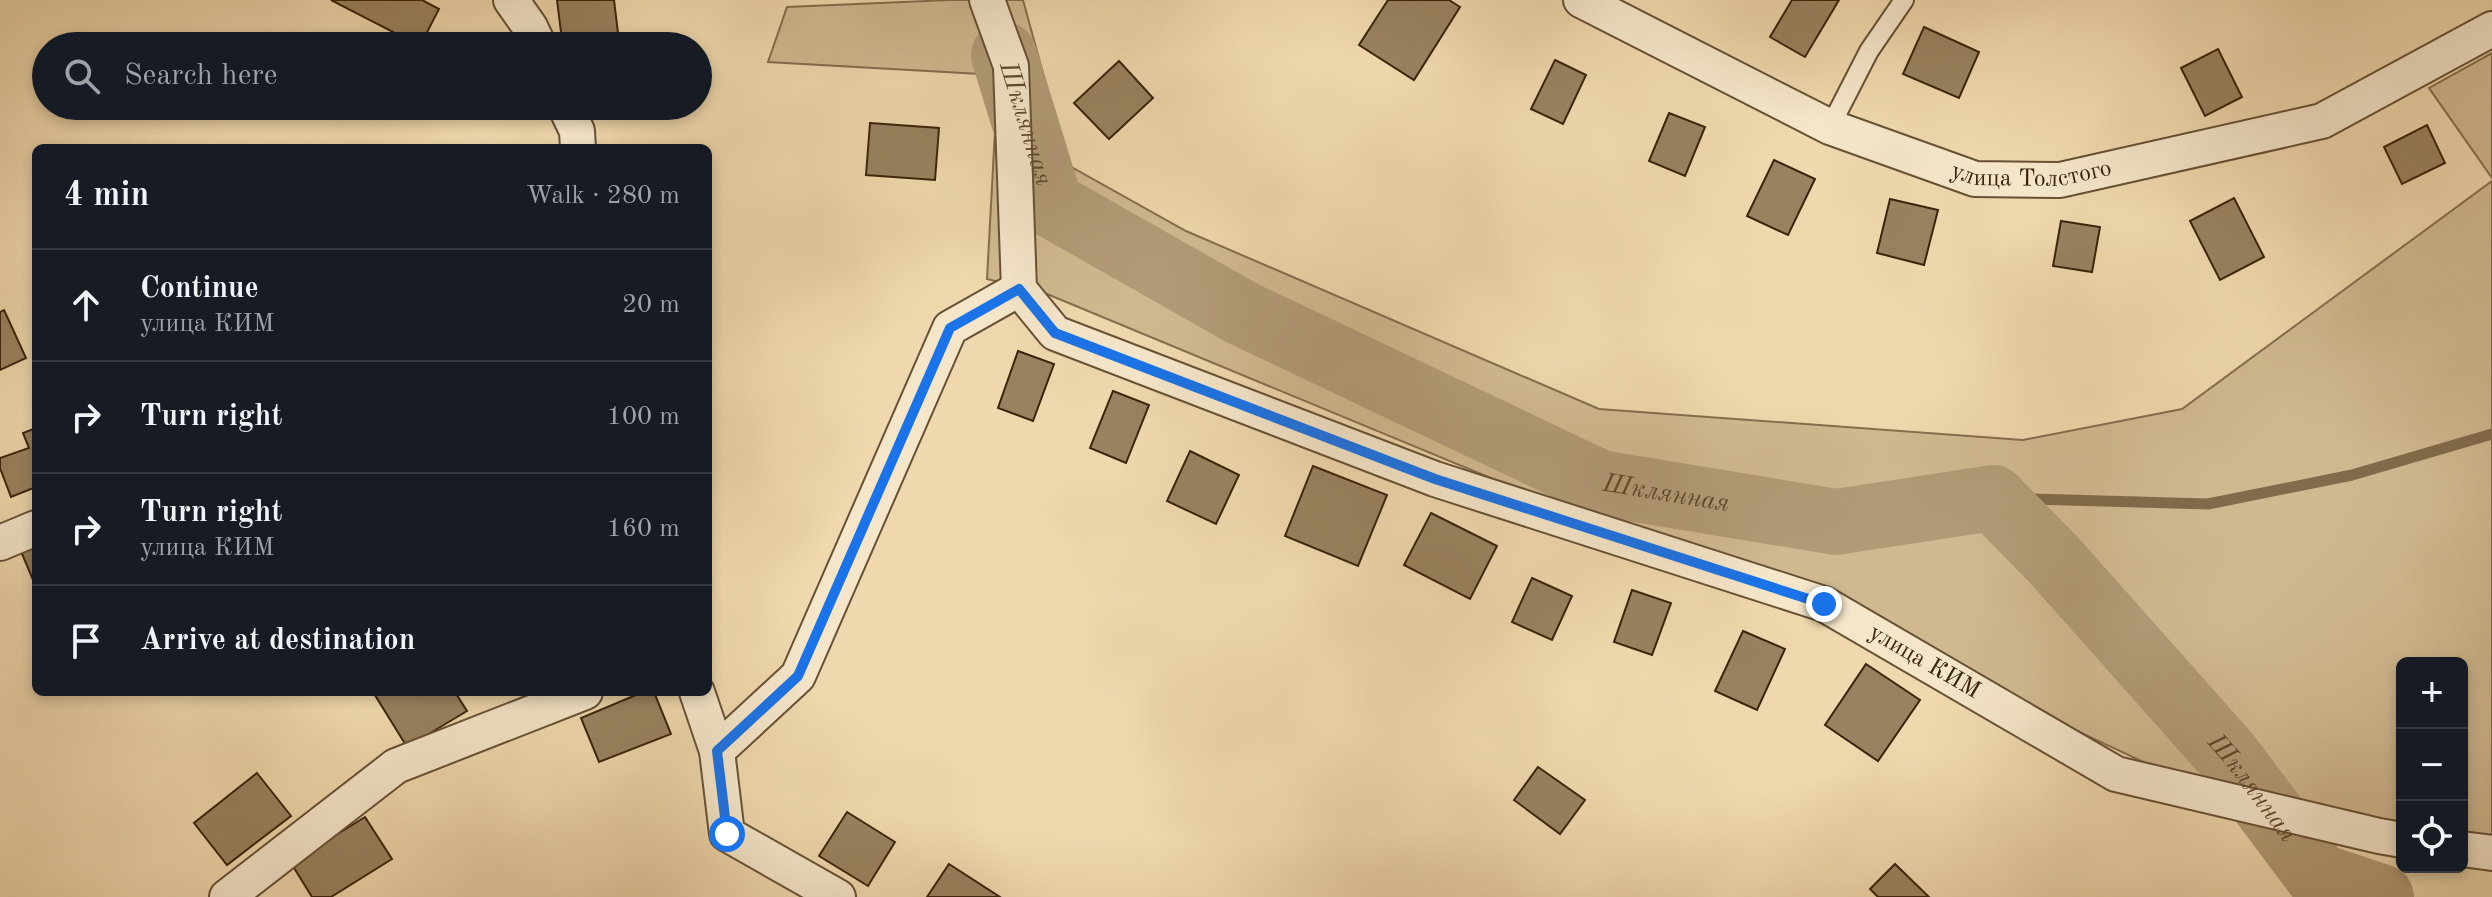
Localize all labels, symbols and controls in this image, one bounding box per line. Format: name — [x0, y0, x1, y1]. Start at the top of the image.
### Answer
search box — [32, 32, 712, 120]
icon: search — [60, 54, 104, 98]
water label: Шклянная — [994, 58, 1057, 189]
text: Search here — [124, 61, 278, 91]
street label: улица Толстого — [1948, 157, 2114, 192]
text: 4 min — [64, 179, 149, 213]
text: Walk · 280 m — [526, 183, 680, 209]
text: Continue — [140, 274, 259, 304]
icon: ahead — [64, 283, 108, 327]
text: 20 m — [622, 292, 680, 318]
text: улица КИМ — [140, 311, 275, 337]
icon: right — [64, 395, 108, 439]
text: Turn right — [140, 402, 282, 432]
text: 100 m — [607, 404, 680, 430]
water label: Шклянная — [1600, 470, 1732, 517]
text: Turn right — [140, 498, 282, 528]
icon: right — [64, 507, 108, 551]
text: 160 m — [607, 516, 680, 542]
text: улица КИМ — [140, 535, 275, 561]
route end — [1806, 586, 1842, 622]
icon: arrive — [64, 619, 108, 663]
street label: улица КИМ — [1865, 621, 1984, 704]
text: Arrive at destination — [140, 626, 415, 656]
map controls — [2396, 657, 2468, 873]
button: + — [2396, 657, 2468, 729]
water label: Шклянная — [2201, 728, 2301, 847]
button: − — [2396, 729, 2468, 801]
button: locate — [2396, 801, 2468, 873]
route start — [709, 816, 745, 852]

